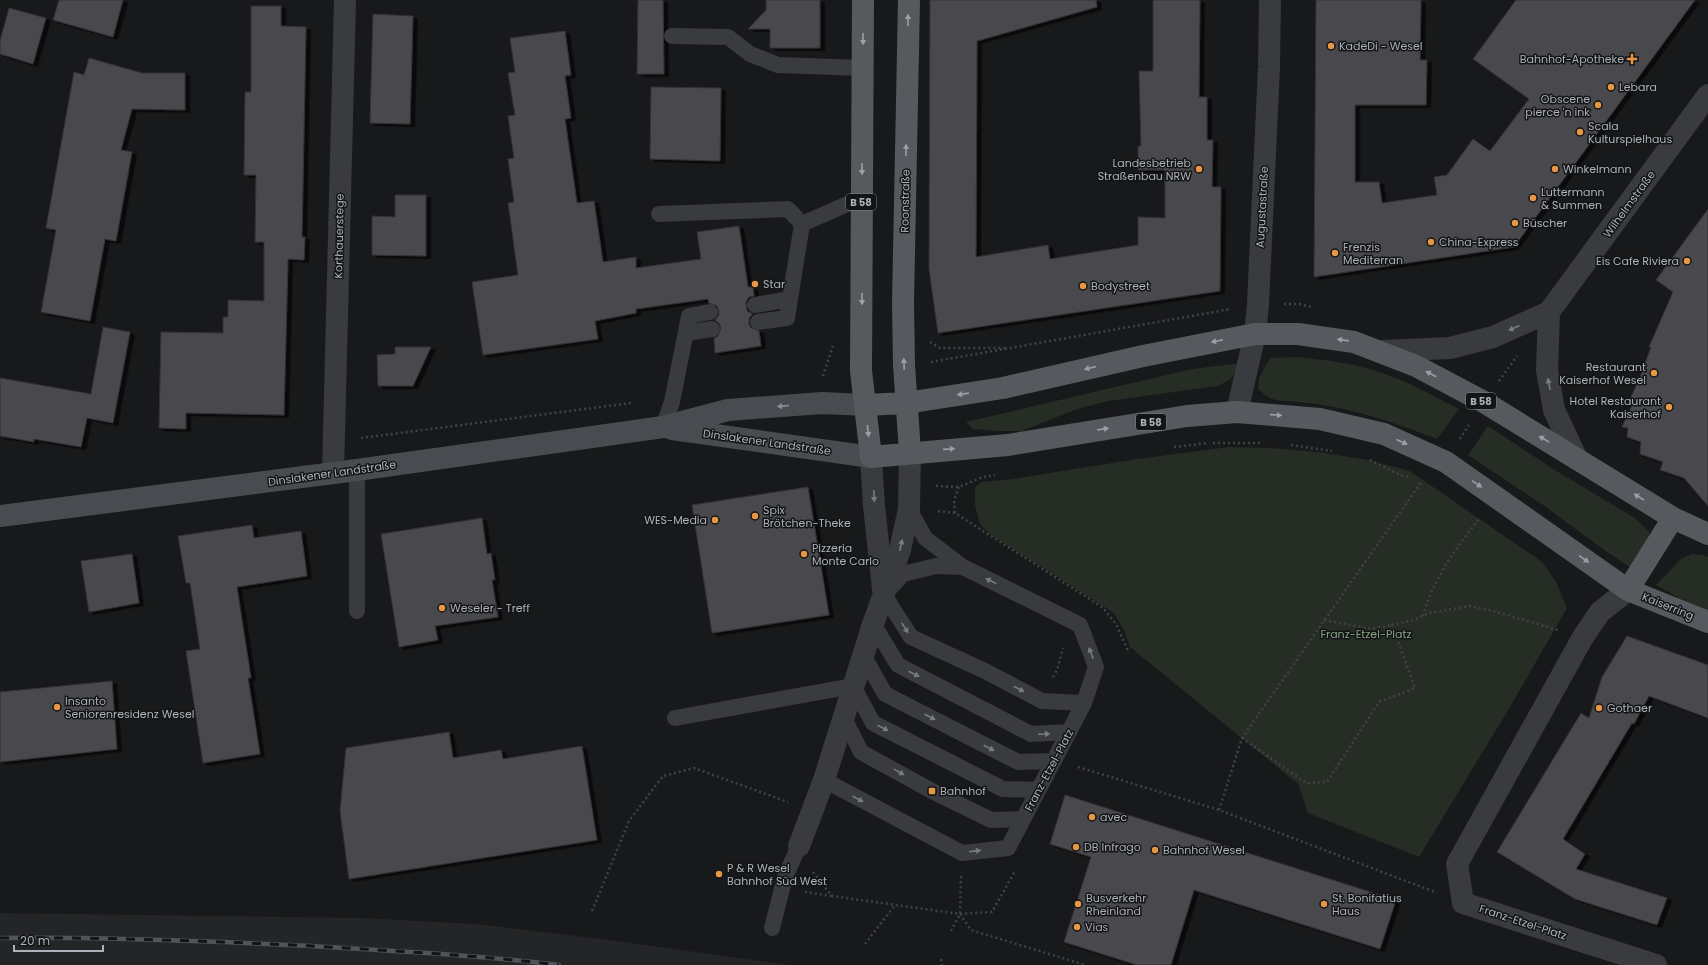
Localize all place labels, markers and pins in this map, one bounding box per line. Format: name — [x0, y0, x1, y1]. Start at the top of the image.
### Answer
place label: KadeDi - Wesel — [1339, 38, 1423, 54]
marker: KadeDi - Wesel — [1326, 41, 1336, 51]
place label: Bahnhof-Apotheke — [1520, 51, 1624, 67]
marker: Bahnhof-Apotheke — [1627, 54, 1637, 64]
place label: Lebara — [1619, 79, 1657, 95]
marker: Lebara — [1606, 82, 1616, 92]
place label: Obscene pierce 'n ink — [1525, 91, 1590, 120]
marker: Obscene pierce 'n ink — [1593, 100, 1603, 110]
place label: Scala Kulturspielhaus — [1588, 118, 1672, 147]
marker: Scala Kulturspielhaus — [1575, 127, 1585, 137]
place label: Landesbetrieb Straßenbau NRW — [1098, 155, 1191, 184]
place label: Winkelmann — [1563, 161, 1632, 177]
marker: Landesbetrieb Straßenbau NRW — [1194, 164, 1204, 174]
marker: Winkelmann — [1550, 164, 1560, 174]
place label: Luttermann & Summen — [1541, 184, 1605, 213]
marker: Luttermann & Summen — [1528, 193, 1538, 203]
place label: Büscher — [1523, 215, 1567, 231]
marker: Büscher — [1510, 218, 1520, 228]
place label: China-Express — [1439, 234, 1519, 250]
marker: China-Express — [1426, 237, 1436, 247]
place label: Frenzis Mediterran — [1343, 239, 1403, 268]
marker: Frenzis Mediterran — [1330, 248, 1340, 258]
place label: Eis Cafe Riviera — [1596, 253, 1679, 269]
marker: Eis Cafe Riviera — [1682, 256, 1692, 266]
place label: Star — [763, 276, 785, 292]
place label: Bodystreet — [1091, 278, 1150, 294]
marker: Star — [750, 279, 760, 289]
marker: Bodystreet — [1078, 281, 1088, 291]
place label: Restaurant Kaiserhof Wesel — [1559, 359, 1646, 388]
marker: Restaurant Kaiserhof Wesel — [1649, 368, 1659, 378]
place label: Hotel Restaurant Kaiserhof — [1570, 393, 1661, 422]
marker: Hotel Restaurant Kaiserhof — [1664, 402, 1674, 412]
place label: Spix Brötchen-Theke — [763, 502, 851, 531]
marker: Spix Brötchen-Theke — [750, 511, 760, 521]
place label: WES-Media — [644, 512, 707, 528]
marker: WES-Media — [710, 515, 720, 525]
place label: Pizzeria Monte Carlo — [812, 540, 879, 569]
marker: Pizzeria Monte Carlo — [799, 549, 809, 559]
place label: Weseler - Treff — [450, 600, 530, 616]
marker: Weseler - Treff — [437, 603, 447, 613]
place label: Insanto Seniorenresidenz Wesel — [65, 693, 194, 722]
place label: Gothaer — [1607, 700, 1652, 716]
marker: Insanto Seniorenresidenz Wesel — [52, 702, 62, 712]
marker: Gothaer — [1594, 703, 1604, 713]
place label: Bahnhof — [940, 783, 986, 799]
marker: Bahnhof — [927, 786, 937, 796]
place label: avec — [1100, 809, 1127, 825]
marker: avec — [1087, 812, 1097, 822]
place label: DB Infrago — [1084, 839, 1141, 855]
marker: DB Infrago — [1071, 842, 1081, 852]
place label: Bahnhof Wesel — [1163, 842, 1245, 858]
marker: Bahnhof Wesel — [1150, 845, 1160, 855]
place label: P & R Wesel Bahnhof Süd West — [727, 860, 827, 889]
marker: P & R Wesel Bahnhof Süd West — [714, 869, 724, 879]
place label: Busverkehr Rheinland — [1086, 890, 1146, 919]
place label: St. Bonifatius Haus — [1332, 890, 1402, 919]
marker: Busverkehr Rheinland — [1073, 899, 1083, 909]
marker: St. Bonifatius Haus — [1319, 899, 1329, 909]
place label: Vias — [1085, 919, 1109, 935]
marker: Vias — [1072, 922, 1082, 932]

